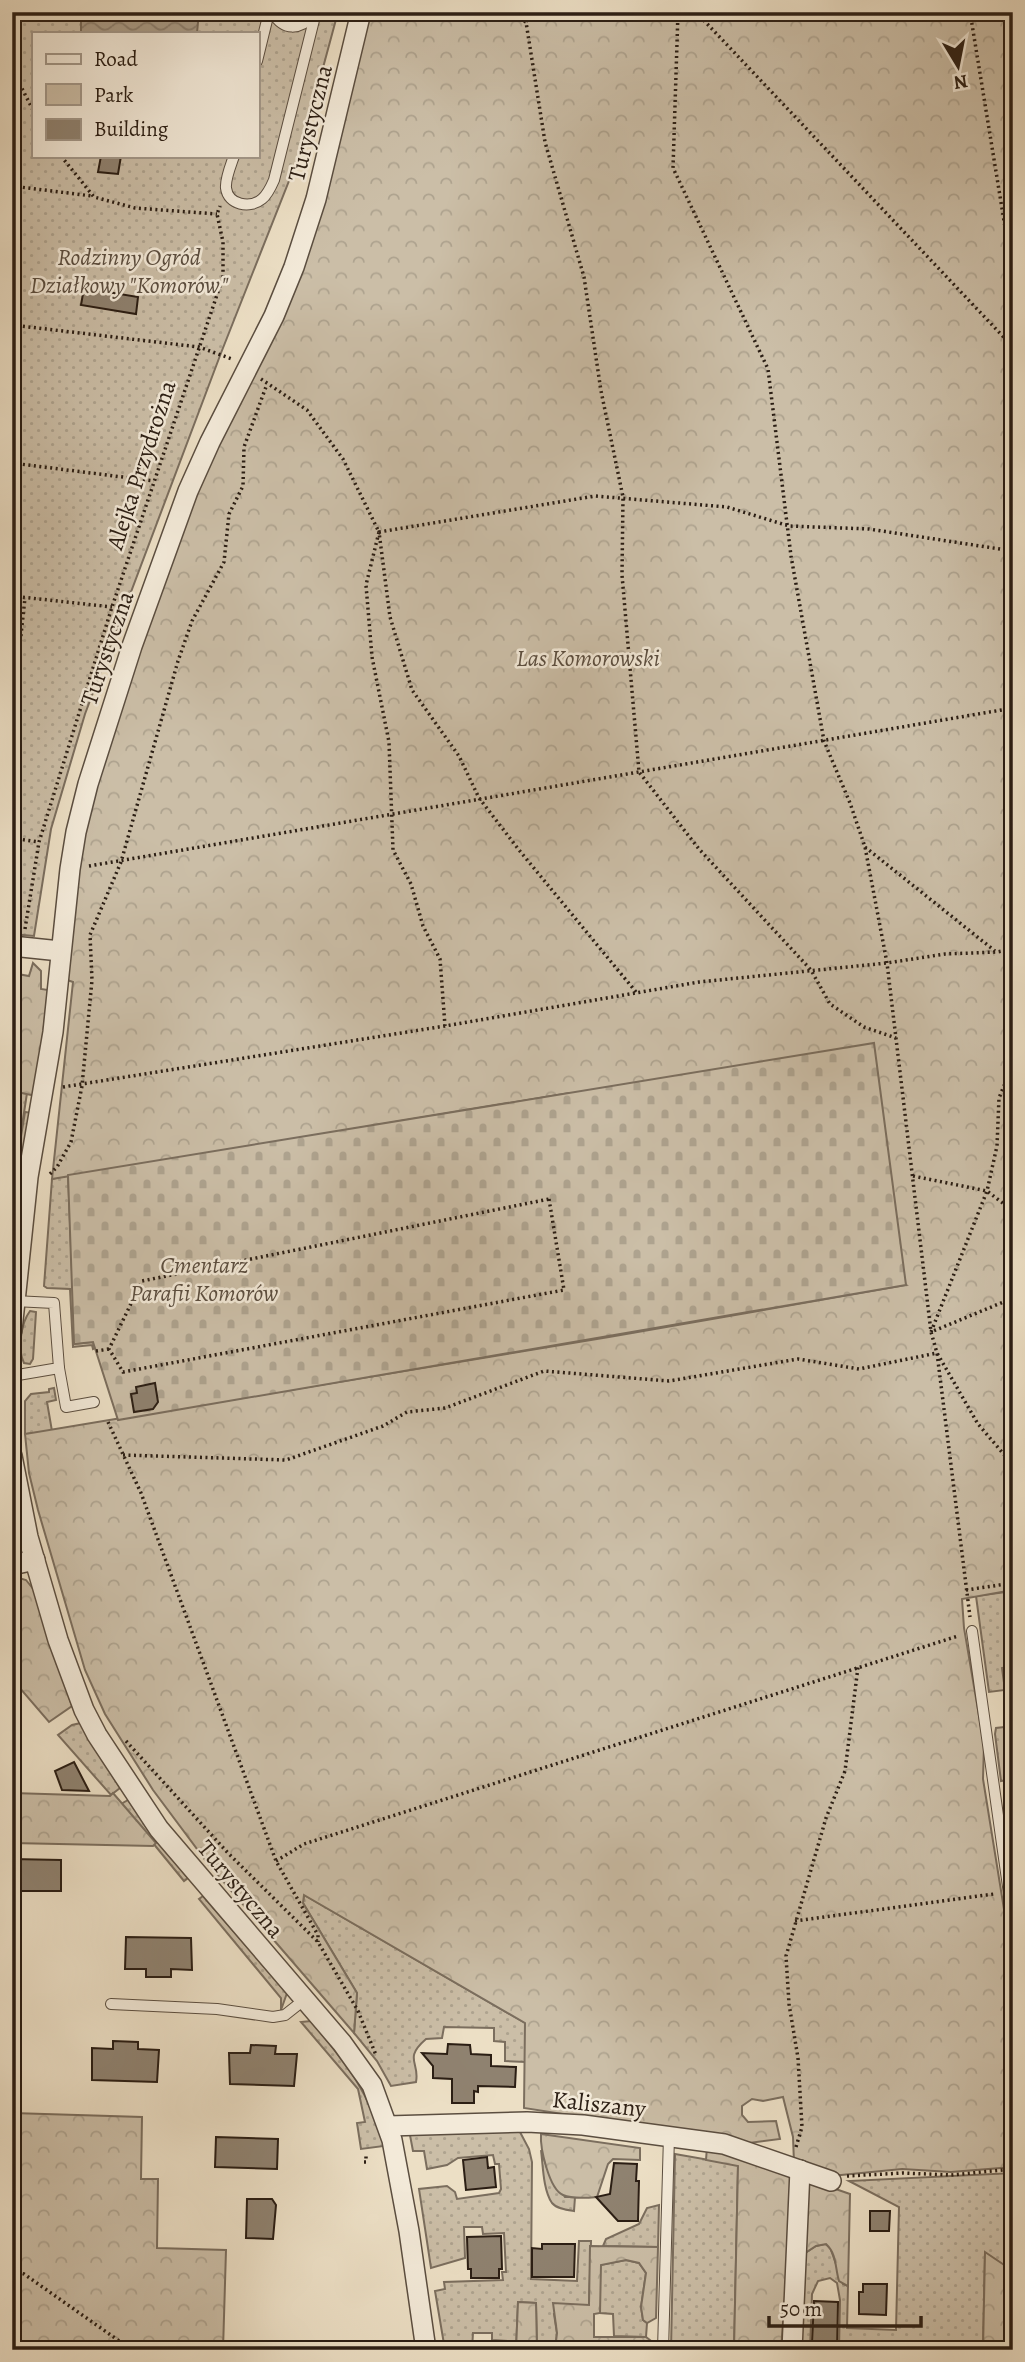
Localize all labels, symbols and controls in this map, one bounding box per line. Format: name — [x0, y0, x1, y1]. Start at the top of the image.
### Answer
legend — [32, 32, 259, 158]
north arrow — [923, 32, 993, 102]
text: Road — [94, 45, 138, 73]
street label: Turystyczna — [280, 61, 340, 185]
text: N — [952, 68, 970, 96]
text: Park — [94, 81, 134, 109]
text: Building — [94, 115, 169, 143]
park label: Rodzinny Ogród Działkowy "Komorów" — [30, 241, 229, 301]
street label: Alejka Przydrożna — [98, 375, 184, 555]
street label: Turystyczna — [72, 586, 142, 710]
park label: Las Komorowski — [516, 642, 660, 674]
park label: Cmentarz Parafii Komorów — [130, 1249, 279, 1309]
street label: Turystyczna — [190, 1833, 292, 1946]
street label: Kaliszany — [551, 2083, 648, 2125]
scale bar — [769, 2285, 922, 2329]
text: 50 m — [780, 2295, 822, 2323]

